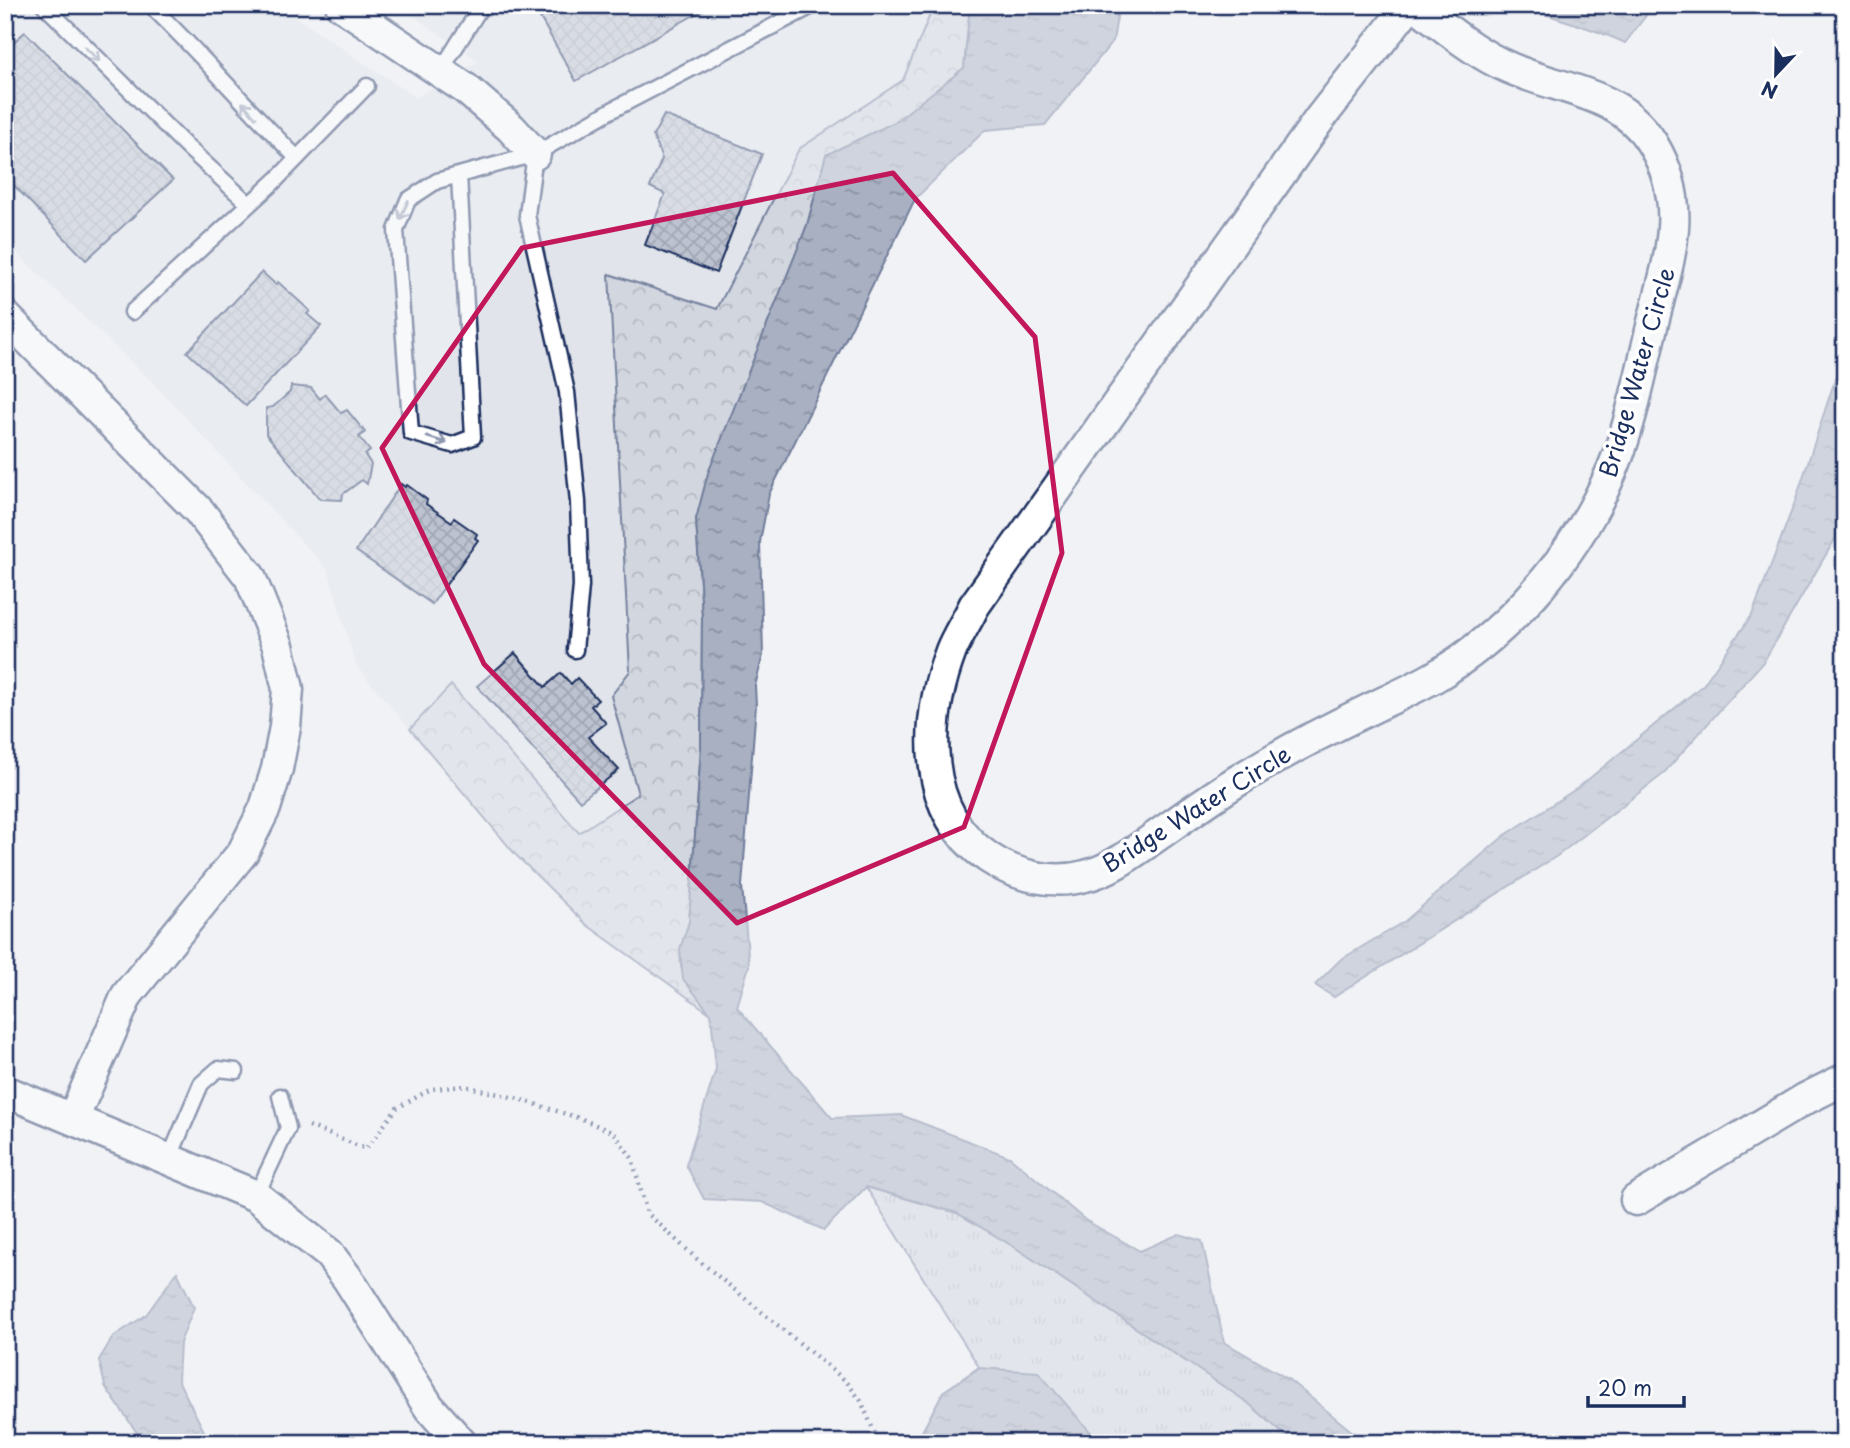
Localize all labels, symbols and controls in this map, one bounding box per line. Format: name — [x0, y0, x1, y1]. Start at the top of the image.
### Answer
north arrow — [1742, 38, 1812, 108]
one-way arrow — [83, 45, 100, 62]
text: N — [1757, 75, 1781, 106]
one-way arrow — [242, 101, 258, 119]
one-way arrow — [397, 199, 410, 220]
street label: Bridge Water Circle — [1589, 263, 1683, 481]
one-way arrow — [425, 435, 447, 448]
street label: Bridge Water Circle — [1095, 736, 1297, 880]
scale bar — [1588, 1364, 1684, 1408]
text: 20 m — [1598, 1371, 1652, 1403]

